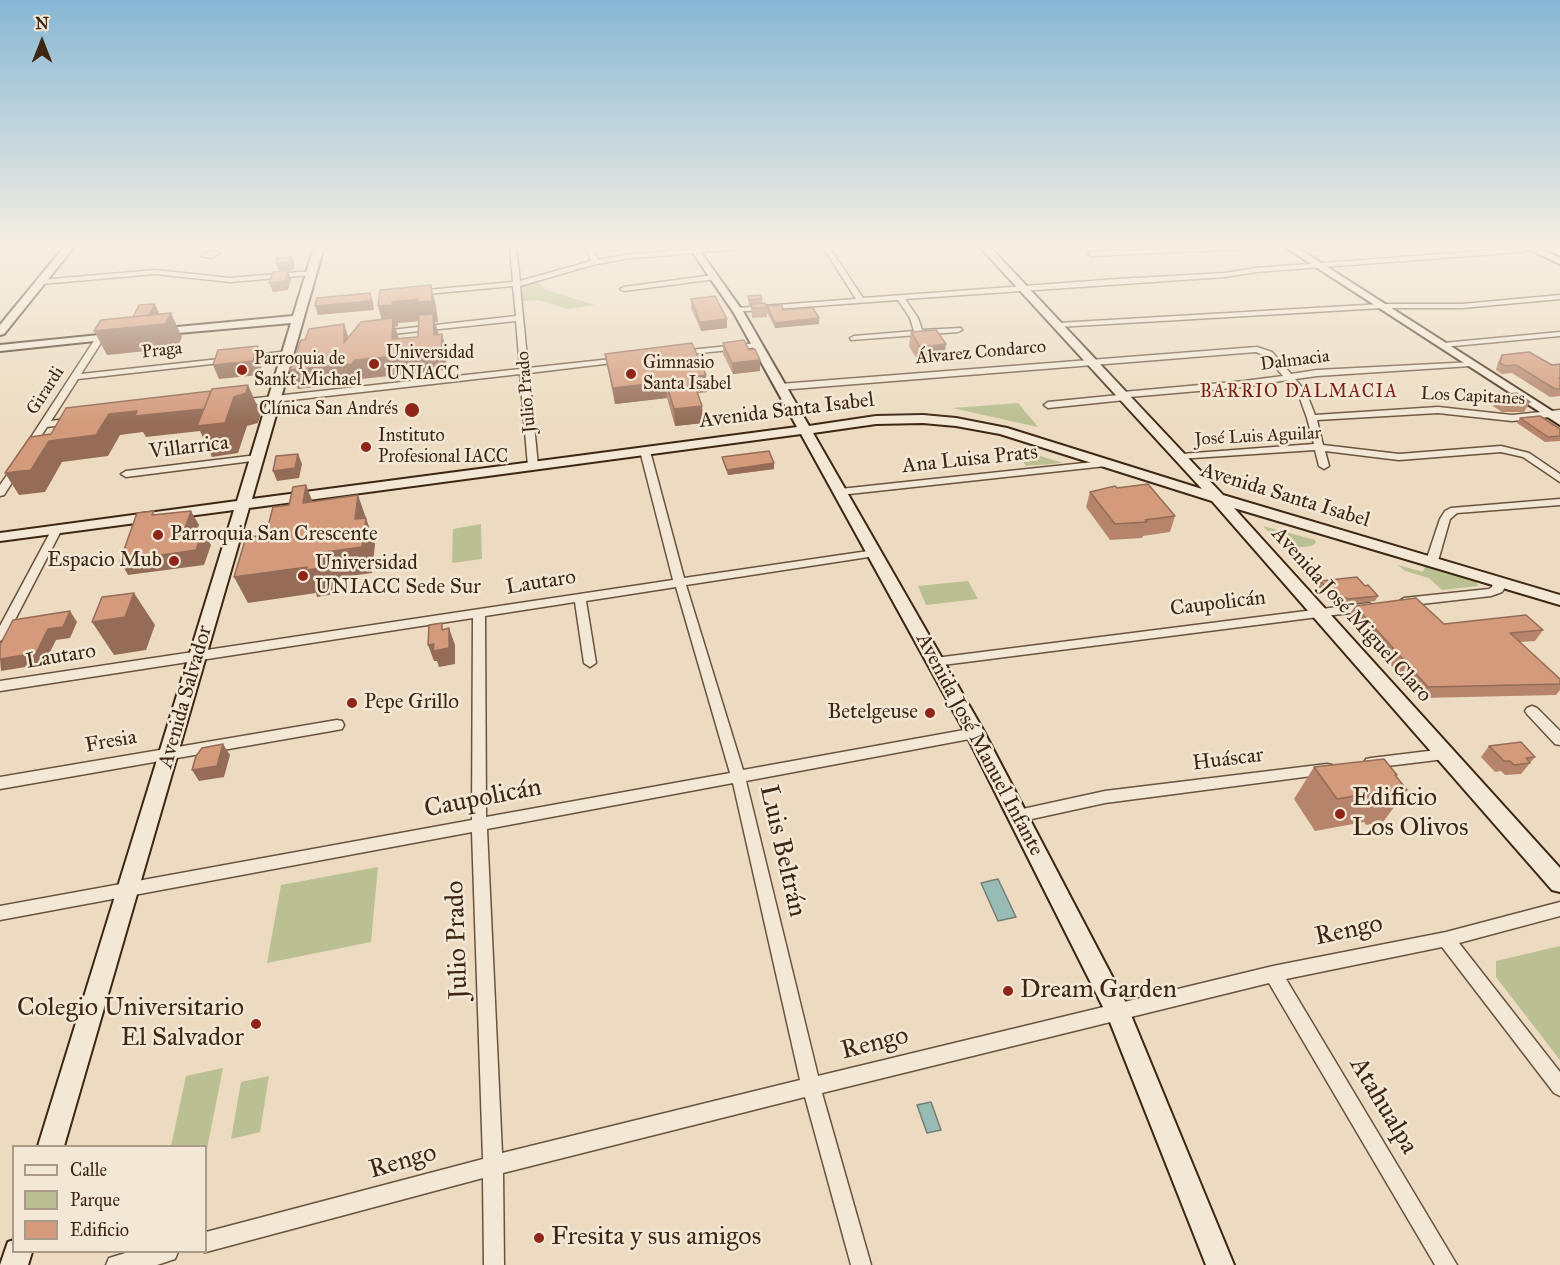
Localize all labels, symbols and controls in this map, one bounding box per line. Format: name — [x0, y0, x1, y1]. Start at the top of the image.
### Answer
north arrow — [12, 12, 72, 72]
text: N — [35, 14, 49, 33]
street label: Álvarez Condarco — [915, 337, 1047, 369]
street label: Praga — [141, 338, 183, 364]
place label: Universidad UNIACC — [386, 343, 474, 386]
street label: Dalmacia — [1259, 346, 1331, 376]
place label: Parroquia de Sankt Michael — [254, 349, 361, 392]
street label: Julio Prado — [513, 350, 541, 434]
place label: Gimnasio Santa Isabel — [643, 353, 731, 395]
marker: Universidad UNIACC — [367, 357, 381, 371]
street label: Girardi — [22, 363, 70, 419]
marker: Parroquia de Sankt Michael — [235, 363, 249, 377]
marker: Gimnasio Santa Isabel — [624, 367, 638, 381]
district label: BARRIO DALMACIA — [1200, 382, 1398, 404]
street label: Los Capitanes — [1420, 383, 1526, 411]
street label: Avenida Santa Isabel — [698, 388, 876, 434]
place label: Clínica San Andrés — [259, 399, 398, 421]
marker: Clínica San Andrés — [403, 401, 421, 419]
street label: José Luis Aguilar — [1194, 423, 1322, 451]
place label: Instituto Profesional IACC — [378, 426, 508, 468]
street label: Villarrica — [148, 431, 230, 465]
marker: Instituto Profesional IACC — [359, 440, 373, 454]
street label: Ana Luisa Prats — [901, 440, 1039, 480]
street label: Avenida Santa Isabel — [1197, 458, 1373, 534]
place label: Parroquia San Crescente — [170, 522, 378, 548]
street label: Avenida José Miguel Claro — [1266, 522, 1436, 708]
marker: Parroquia San Crescente — [151, 528, 165, 542]
place label: Espacio Mub — [47, 548, 162, 574]
place label: Universidad UNIACC Sede Sur — [315, 551, 481, 601]
marker: Espacio Mub — [167, 554, 181, 568]
street label: Lautaro — [504, 565, 578, 601]
marker: Universidad UNIACC Sede Sur — [296, 569, 310, 583]
street label: Caupolicán — [1169, 586, 1267, 622]
street label: Avenida Salvador — [154, 623, 218, 771]
street label: Avenida José Manuel Infante — [910, 629, 1048, 861]
street label: Lautaro — [24, 639, 98, 675]
place label: Pepe Grillo — [364, 690, 459, 716]
marker: Pepe Grillo — [345, 696, 359, 710]
place label: Betelgeuse — [827, 700, 918, 726]
marker: Betelgeuse — [923, 706, 937, 720]
street label: Fresia — [83, 725, 139, 759]
street label: Huáscar — [1191, 743, 1265, 777]
street label: Caupolicán — [422, 772, 544, 826]
street label: Luis Beltrán — [752, 782, 812, 920]
place label: Edificio Los Olivos — [1352, 783, 1468, 844]
marker: Edificio Los Olivos — [1333, 807, 1347, 821]
street label: Julio Prado — [440, 880, 476, 1000]
street label: Rengo — [1312, 909, 1386, 953]
place label: Dream Garden — [1020, 975, 1177, 1007]
marker: Dream Garden — [1001, 984, 1015, 998]
place label: Colegio Universitario El Salvador — [17, 993, 244, 1054]
marker: Colegio Universitario El Salvador — [249, 1017, 263, 1031]
street label: Rengo — [838, 1021, 912, 1067]
street label: Atahualpa — [1342, 1052, 1424, 1160]
street label: Rengo — [366, 1138, 440, 1186]
legend — [12, 1145, 207, 1253]
text: Calle — [70, 1159, 107, 1181]
text: Parque — [70, 1189, 120, 1211]
text: Edificio — [70, 1219, 129, 1241]
place label: Fresita y sus amigos — [551, 1222, 761, 1254]
marker: Fresita y sus amigos — [532, 1231, 546, 1245]

